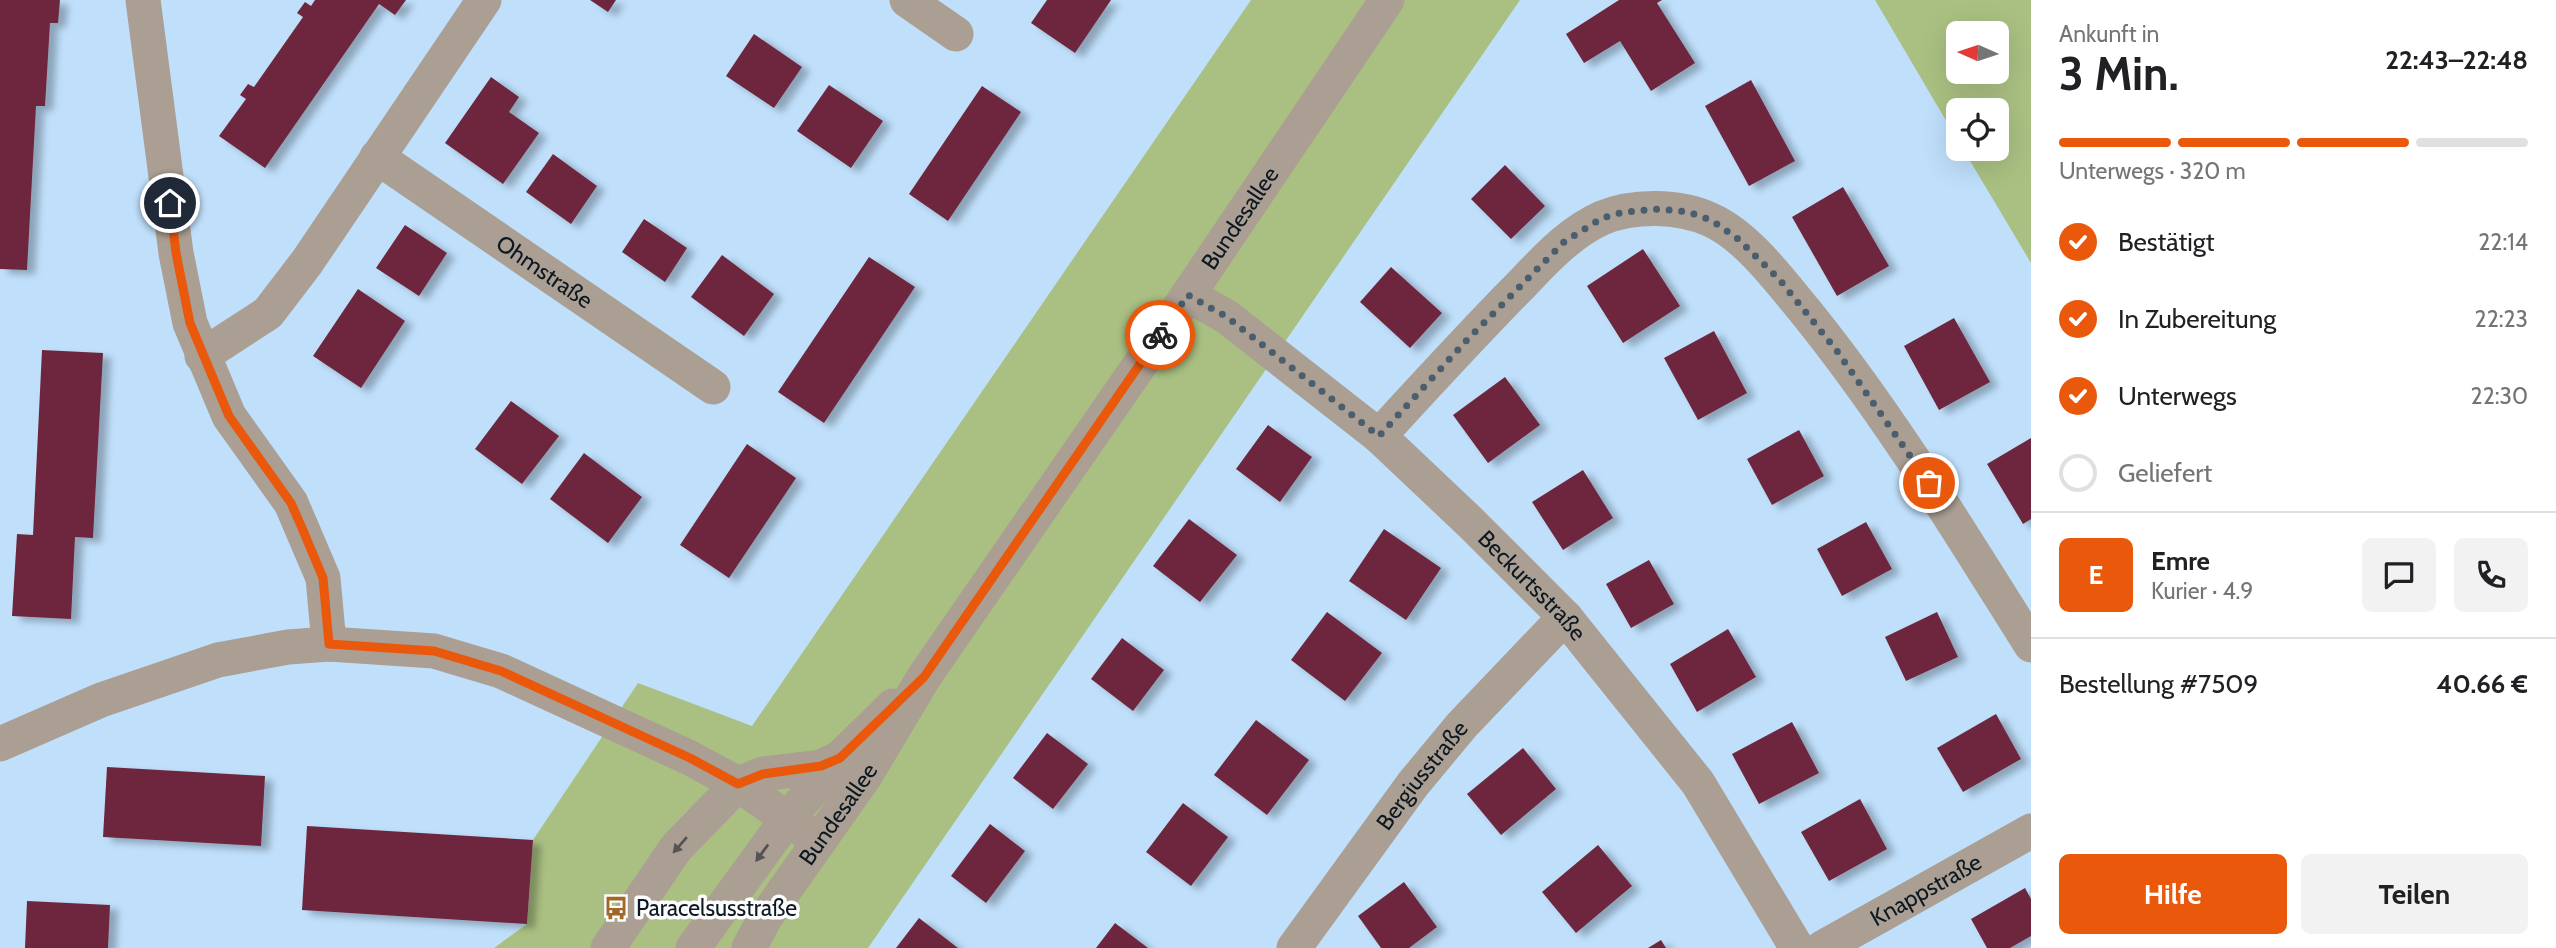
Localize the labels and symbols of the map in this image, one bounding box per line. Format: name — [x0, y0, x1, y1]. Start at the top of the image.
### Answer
north arrow — [1946, 21, 2009, 84]
street label: Bundesallee — [1195, 161, 1285, 275]
pin — [140, 173, 200, 233]
street label: Ohmstraße — [491, 229, 598, 315]
courier — [1125, 300, 1195, 370]
pin — [1899, 453, 1959, 513]
street label: Beckurtsstraße — [1472, 524, 1592, 646]
street label: Bergiusstraße — [1370, 715, 1474, 835]
street label: Bundesallee — [793, 758, 883, 870]
one-way arrow — [672, 836, 688, 854]
one-way arrow — [756, 844, 770, 862]
street label: Knappstraße — [1865, 848, 1987, 932]
bus stop icon: Paracelsusstraße — [602, 894, 630, 922]
place label: Paracelsusstraße — [636, 894, 797, 922]

